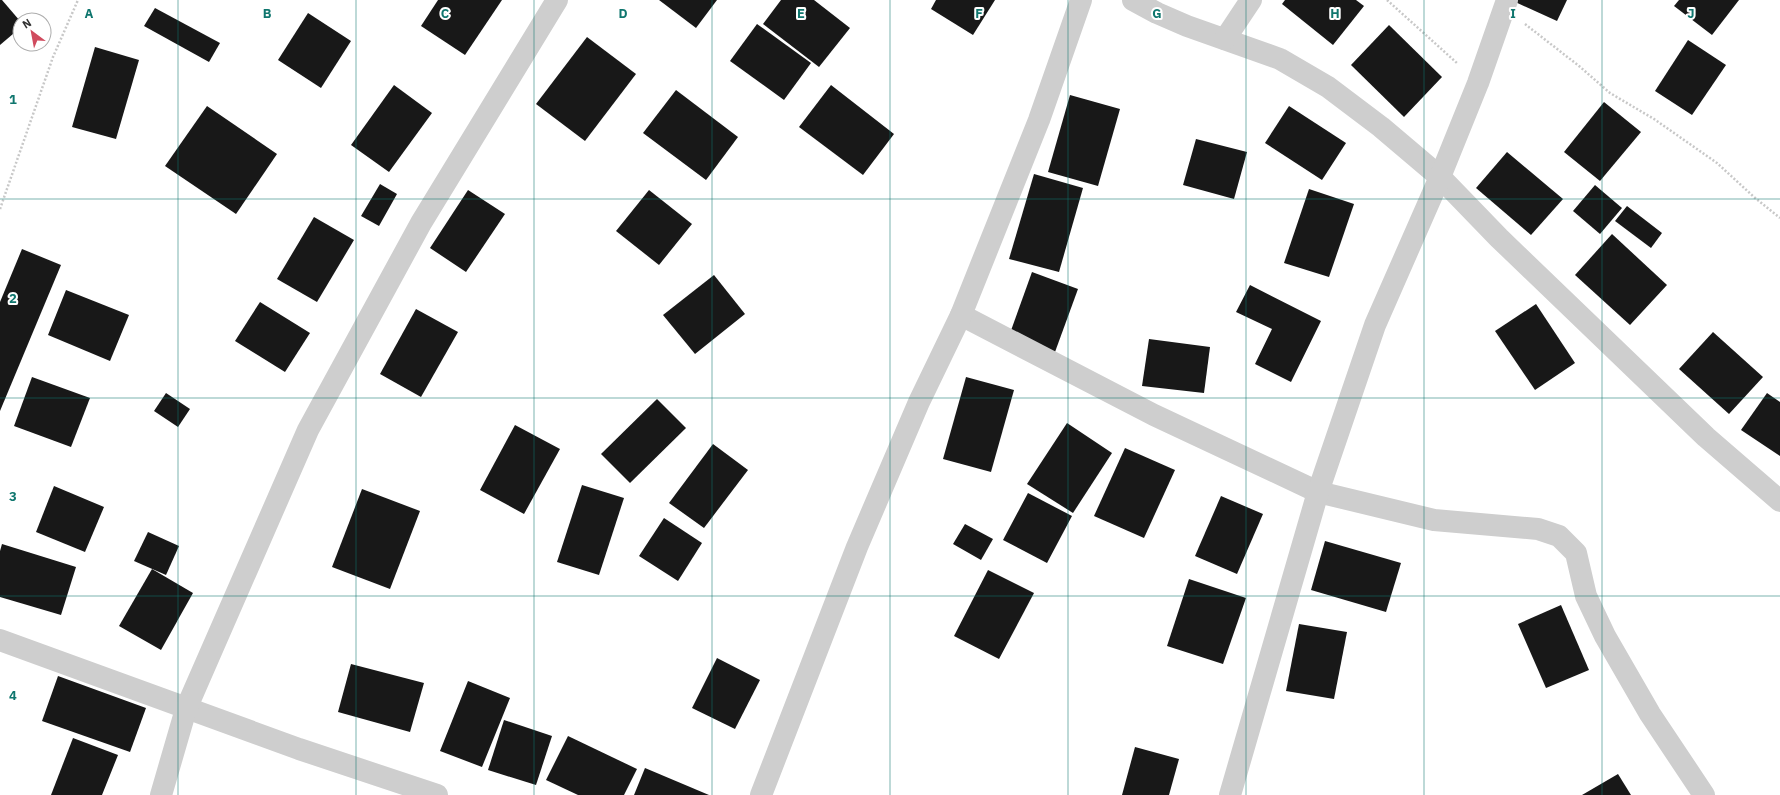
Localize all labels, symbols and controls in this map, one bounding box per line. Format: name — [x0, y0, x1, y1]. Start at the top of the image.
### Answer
text: A — [85, 5, 94, 22]
text: B — [263, 5, 272, 22]
text: C — [441, 5, 450, 22]
text: D — [618, 5, 628, 22]
text: E — [797, 5, 805, 22]
text: F — [975, 5, 983, 22]
text: G — [1152, 5, 1162, 22]
text: H — [1330, 5, 1340, 22]
text: I — [1510, 5, 1516, 22]
text: J — [1687, 5, 1695, 22]
north arrow — [12, 12, 52, 52]
text: N — [20, 15, 34, 32]
text: 1 — [9, 91, 17, 108]
text: 2 — [9, 290, 17, 307]
text: 3 — [9, 488, 17, 505]
text: 4 — [9, 687, 17, 704]

